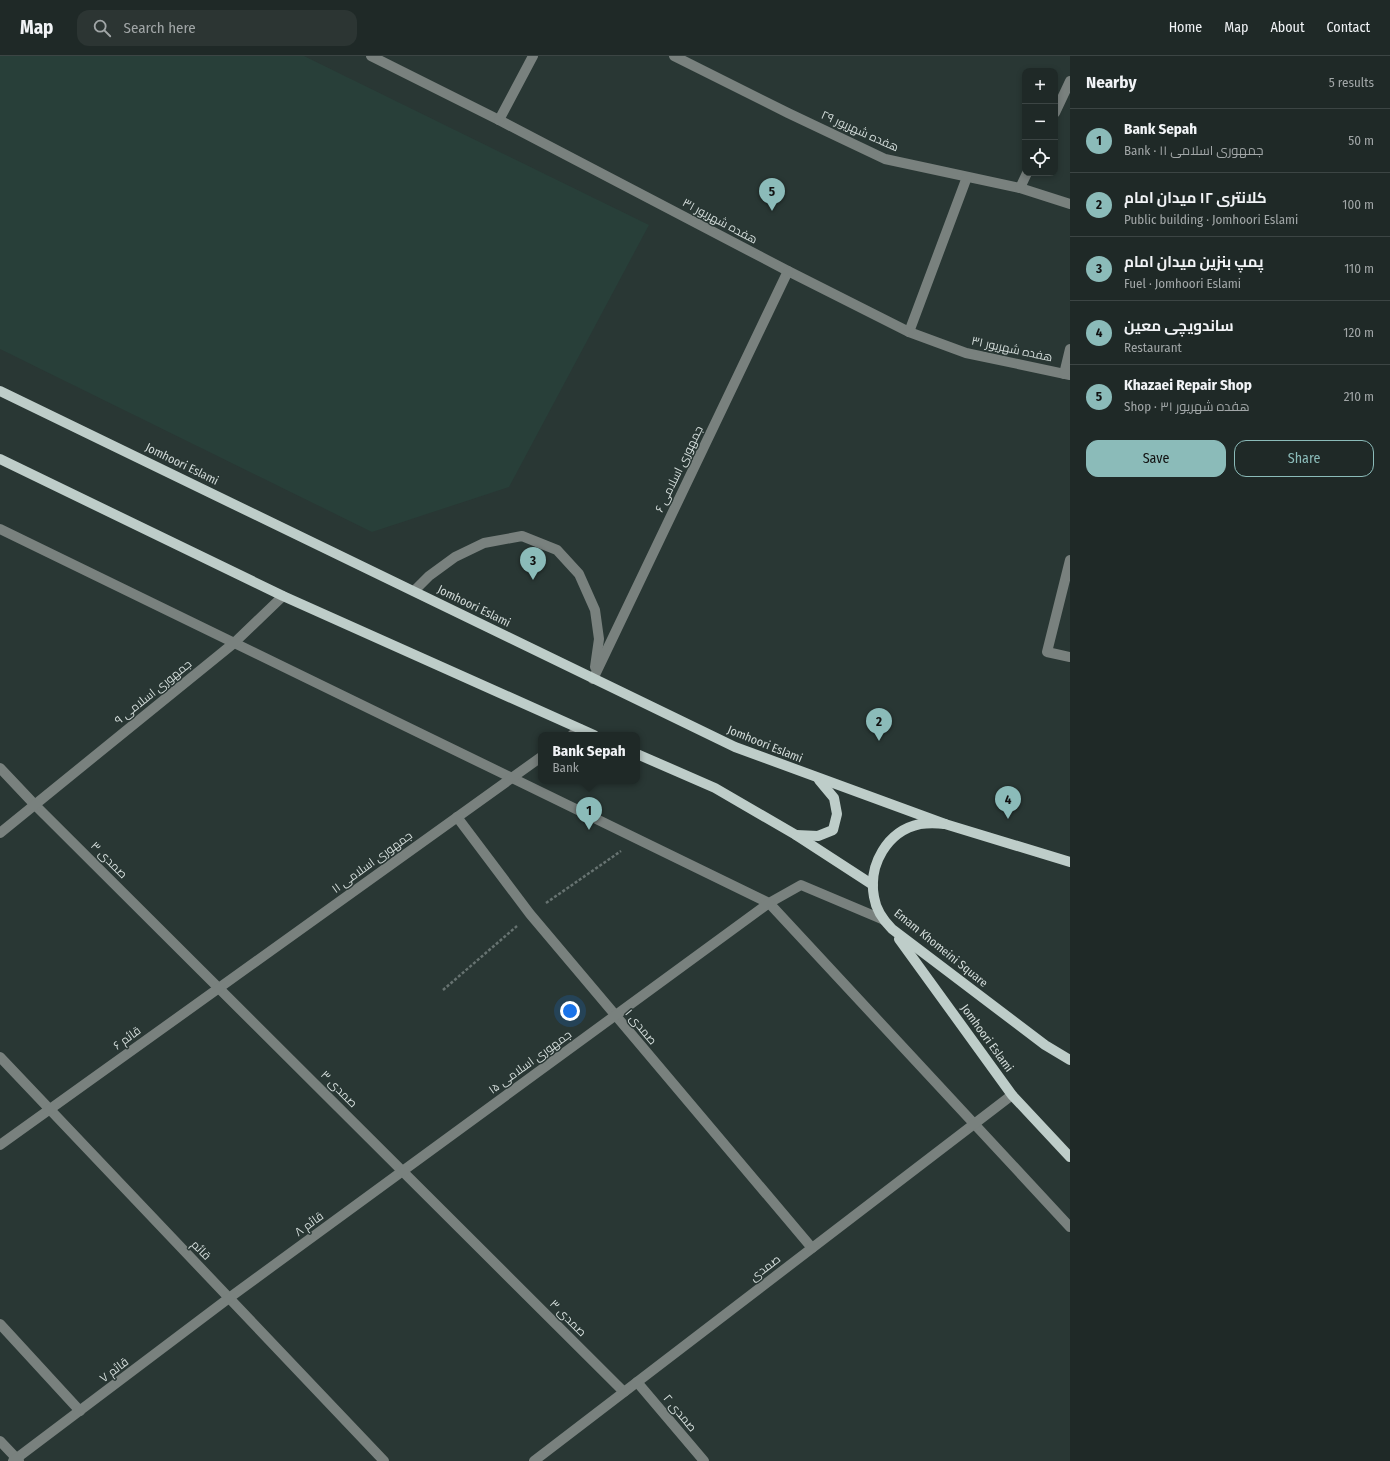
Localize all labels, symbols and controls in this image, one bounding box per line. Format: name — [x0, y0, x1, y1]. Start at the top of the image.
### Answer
search box — [77, 10, 357, 46]
text: Map — [20, 16, 53, 39]
icon: search — [91, 17, 113, 39]
text: Search here — [123, 19, 196, 37]
text: Home — [1169, 19, 1202, 36]
text: Map — [1224, 19, 1248, 36]
text: About — [1270, 19, 1305, 36]
text: Contact — [1327, 19, 1370, 36]
map controls — [1022, 68, 1058, 176]
button: + — [1022, 68, 1058, 104]
text: Nearby — [1086, 72, 1137, 93]
text: 5 results — [1329, 75, 1374, 90]
button: − — [1022, 104, 1058, 140]
street label: هفده شهریور ۲۹ — [819, 108, 901, 154]
text: Bank Sepah — [1124, 120, 1197, 138]
text: 1 — [1096, 133, 1102, 148]
text: 50 m — [1348, 133, 1374, 148]
button: locate — [1022, 140, 1058, 176]
text: Bank · جمهوری اسلامی ۱۱ — [1124, 143, 1263, 158]
pin: 5 — [759, 178, 785, 211]
text: کلانتری ۱۲ میدان امام — [1124, 189, 1267, 207]
street label: هفده شهریور ۳۱ — [680, 195, 760, 247]
text: 2 — [1096, 197, 1102, 212]
text: 100 m — [1342, 197, 1374, 212]
text: Public building · Jomhoori Eslami — [1124, 212, 1298, 227]
text: پمپ بنزین میدان امام — [1124, 253, 1264, 271]
text: 3 — [1096, 261, 1102, 276]
text: 110 m — [1344, 261, 1374, 276]
text: Fuel · Jomhoori Eslami — [1124, 276, 1241, 291]
text: ساندویچی معین — [1124, 317, 1234, 335]
text: 4 — [1096, 325, 1102, 340]
text: 120 m — [1343, 325, 1374, 340]
street label: هفده شهریور ۳۱ — [970, 334, 1054, 364]
text: Restaurant — [1124, 340, 1182, 355]
text: Khazaei Repair Shop — [1124, 376, 1252, 394]
text: 5 — [1096, 389, 1102, 404]
text: 210 m — [1344, 389, 1374, 404]
text: Shop · هفده شهریور ۳۱ — [1124, 399, 1250, 414]
street label: جمهوری اسلامی ۶ — [652, 423, 706, 515]
street label: Jomhoori Eslami — [143, 440, 221, 488]
button: Save — [1086, 440, 1226, 477]
button: Share — [1234, 440, 1374, 477]
pin: 3 — [520, 547, 546, 580]
street label: Jomhoori Eslami — [435, 582, 513, 630]
street label: جمهوری اسلامی ۹ — [112, 657, 194, 727]
pin: 2 — [866, 708, 892, 741]
street label: Jomhoori Eslami — [725, 723, 805, 765]
popup — [538, 732, 640, 784]
text: Bank Sepah — [552, 742, 626, 760]
text: Bank — [552, 760, 579, 775]
pin: 4 — [995, 786, 1021, 819]
pin: 1 — [576, 797, 602, 830]
street label: جمهوری اسلامی ۱۱ — [329, 828, 415, 896]
street label: صمدی ۳ — [88, 839, 130, 881]
street label: Emam Khomeini Square — [891, 906, 991, 990]
your location — [560, 1001, 580, 1021]
street label: Jomhoori Eslami — [958, 1002, 1016, 1074]
street label: صمدی ۱ — [622, 1007, 660, 1047]
street label: قائم ۶ — [111, 1023, 144, 1053]
street label: جمهوری اسلامی ۱۵ — [486, 1027, 574, 1097]
street label: صمدی ۳ — [318, 1068, 360, 1110]
street label: قائم ۸ — [292, 1209, 327, 1240]
street label: قائم — [188, 1237, 214, 1263]
street label: صمدی — [747, 1252, 783, 1284]
street label: صمدی ۳ — [547, 1297, 589, 1339]
street label: قائم ۷ — [97, 1355, 132, 1386]
street label: صمدی ۲ — [660, 1392, 700, 1434]

